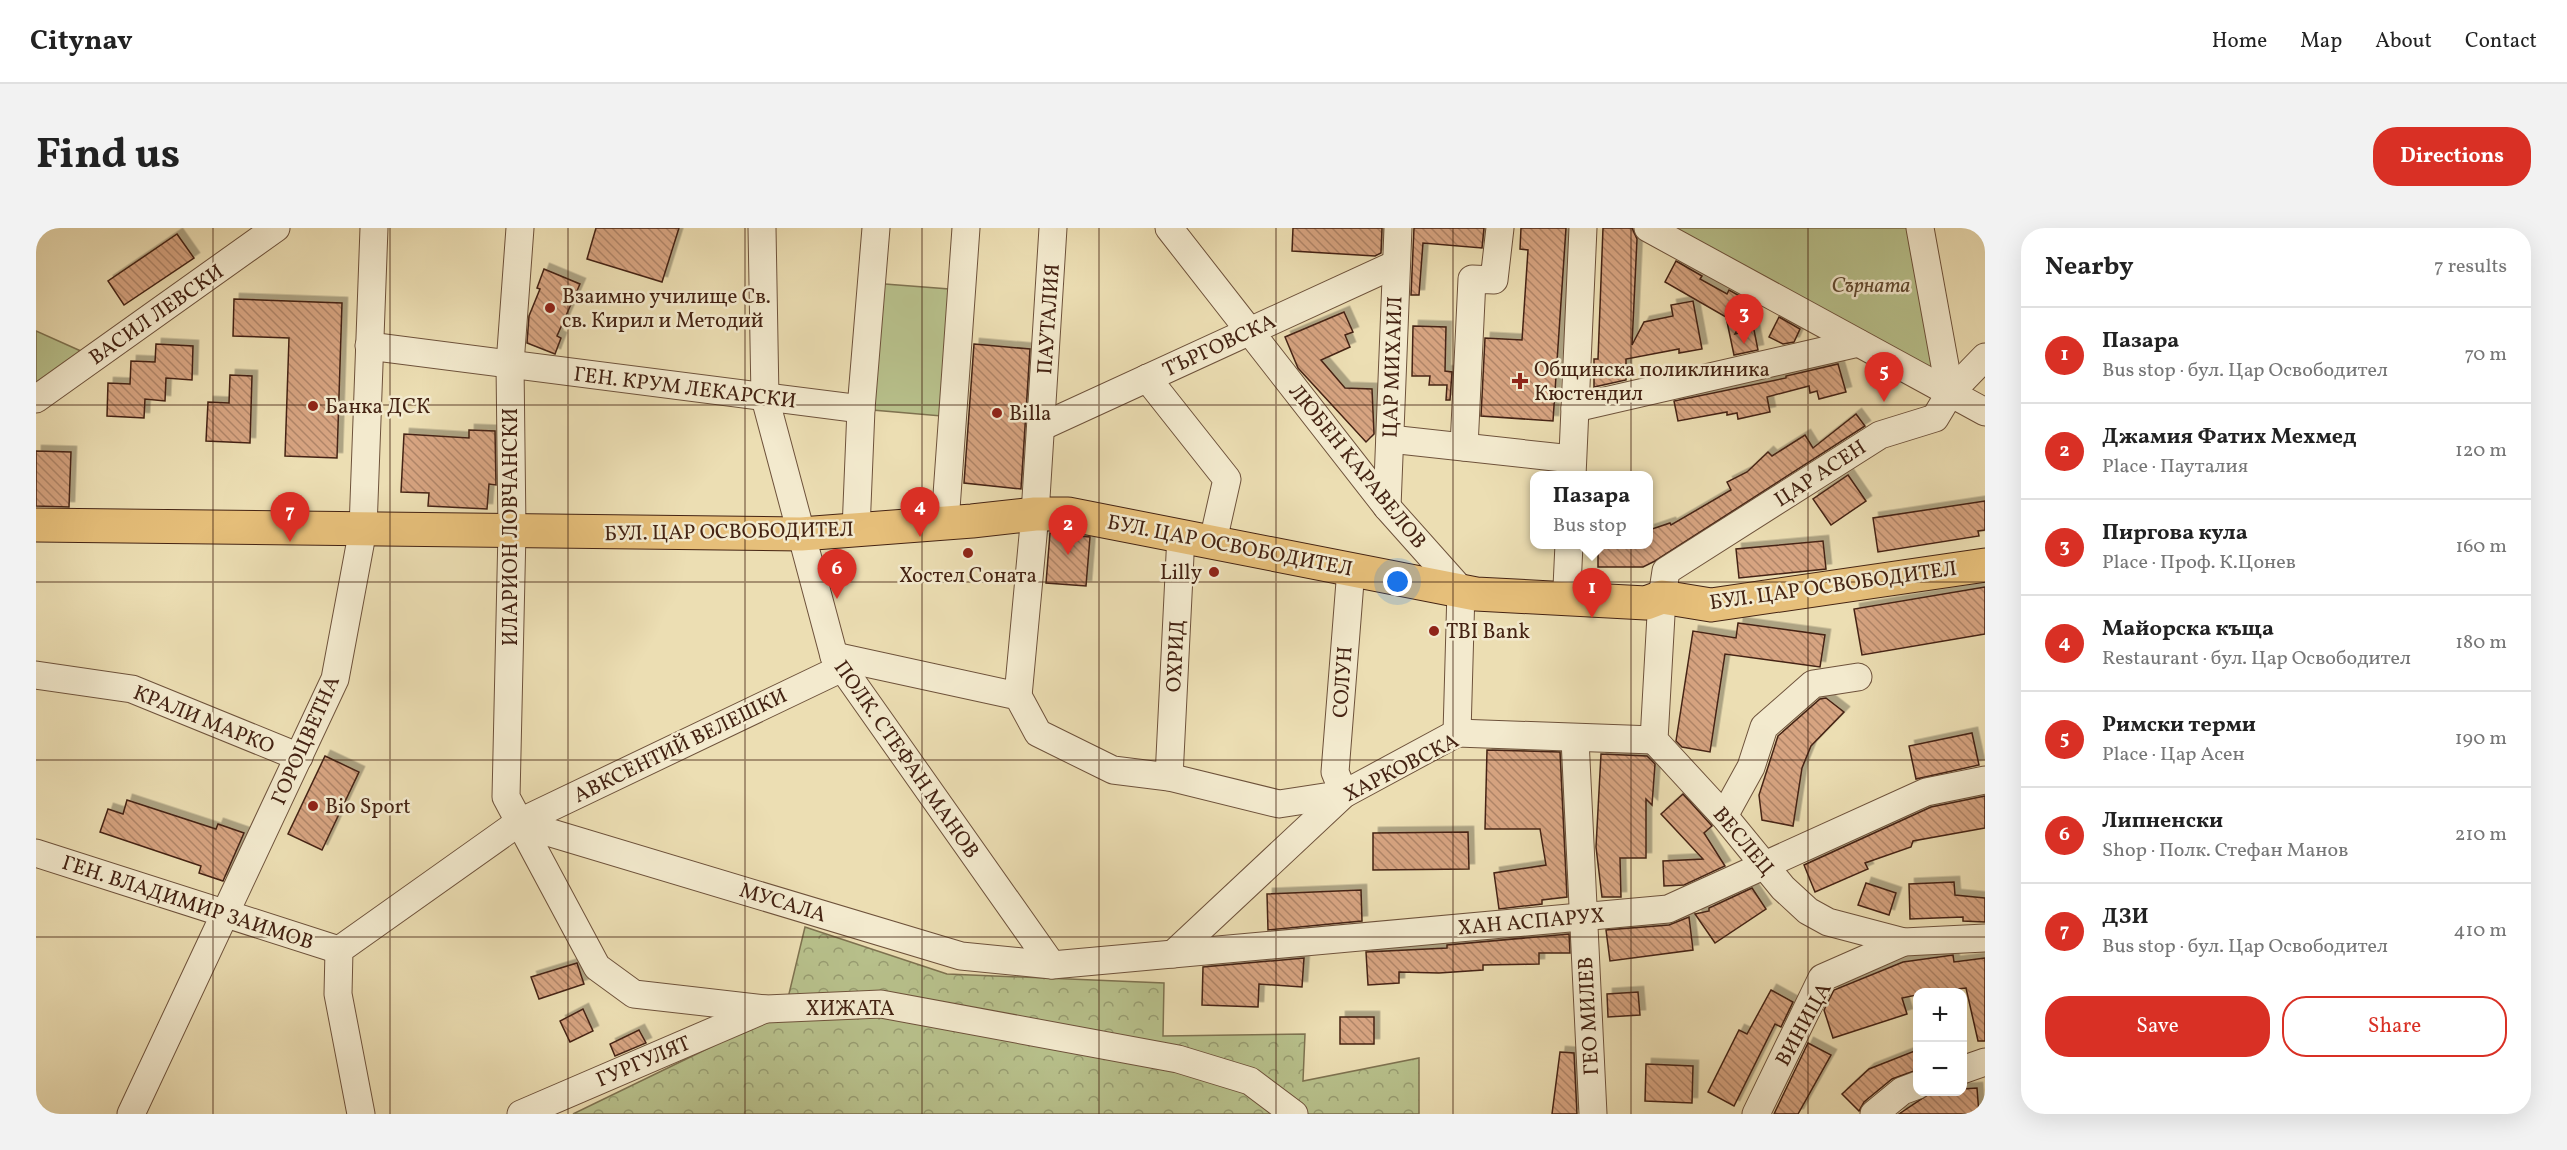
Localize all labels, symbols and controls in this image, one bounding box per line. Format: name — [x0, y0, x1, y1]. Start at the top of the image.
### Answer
text: Citynav — [30, 22, 133, 61]
text: Home — [2212, 27, 2267, 56]
text: Map — [2300, 27, 2342, 56]
text: About — [2375, 27, 2432, 56]
text: Contact — [2465, 27, 2537, 56]
text: Find us — [36, 127, 180, 186]
button: Directions — [2373, 127, 2531, 186]
text: Nearby — [2045, 249, 2134, 285]
text: 7 results — [2434, 253, 2507, 281]
street label: ВАСИЛ ЛЕВСКИ — [84, 258, 230, 373]
street label: ПАУТАЛИЯ — [1031, 263, 1068, 376]
park label: Сърната — [1831, 272, 1911, 301]
place label: Взаимно училище Св. св. Кирил и Методий — [562, 283, 771, 336]
pin: 3 — [1724, 294, 1764, 344]
street label: ЦАР МИХАИЛ — [1377, 296, 1410, 438]
marker: Взаимно училище Св. св. Кирил и Методий — [543, 301, 557, 315]
street label: ТЪРГОВСКА — [1158, 307, 1281, 385]
text: Пазара — [2102, 326, 2179, 357]
text: 1 — [2060, 341, 2069, 369]
text: 70 m — [2464, 341, 2507, 369]
pin: 5 — [1864, 352, 1904, 402]
place label: Общинска поликлиника Кюстендил — [1534, 356, 1770, 409]
text: Bus stop · бул. Цар Освободител — [2102, 357, 2388, 385]
street label: ГЕН. КРУМ ЛЕКАРСКИ — [572, 360, 798, 417]
marker: Общинска поликлиника Кюстендил — [1511, 372, 1529, 390]
street label: ЛЮБЕН KАРАВЕЛОВ — [1281, 378, 1432, 555]
place label: Банка ДСК — [325, 393, 430, 422]
marker: Банка ДСК — [306, 399, 320, 413]
place label: Billa — [1009, 400, 1051, 429]
marker: Billa — [990, 406, 1004, 420]
street label: ИЛАРИОН ЛОВЧАНСКИ — [497, 408, 526, 646]
text: Джамия Фатих Мехмед — [2102, 422, 2357, 453]
street label: ЦАР АСЕН — [1769, 434, 1872, 515]
text: 2 — [2059, 437, 2070, 465]
text: 120 m — [2455, 437, 2507, 465]
text: Place · Пауталия — [2102, 453, 2248, 481]
popup — [1530, 471, 1653, 549]
text: Пазара — [1553, 481, 1630, 512]
pin: 4 — [900, 488, 940, 537]
pin: 7 — [270, 492, 310, 542]
pin: 2 — [1048, 506, 1088, 555]
street label: БУЛ. ЦАР ОСВОБОДИТЕЛ — [1104, 508, 1355, 585]
text: Bus stop — [1553, 512, 1627, 540]
street label: БУЛ. ЦАР ОСВОБОДИТЕЛ — [604, 516, 854, 549]
text: Пиргова кула — [2102, 518, 2248, 549]
text: 3 — [2059, 533, 2070, 561]
text: 160 m — [2455, 533, 2507, 561]
marker: Хостел Соната — [961, 546, 975, 560]
text: Place · Проф. К.Цонев — [2102, 549, 2296, 577]
pin: 6 — [818, 550, 856, 599]
street label: БУЛ. ЦАР ОСВОБОДИТЕЛ — [1708, 555, 1959, 618]
place label: Lilly — [1160, 559, 1203, 588]
place label: Хостел Соната — [899, 562, 1037, 591]
marker: Lilly — [1207, 565, 1221, 579]
your location — [1383, 567, 1412, 596]
pin: 1 — [1572, 568, 1612, 618]
text: Майорска къща — [2102, 614, 2274, 645]
place label: TBI Bank — [1446, 618, 1531, 647]
street label: ОХРИД — [1160, 619, 1193, 693]
marker: TBI Bank — [1427, 624, 1441, 638]
text: 4 — [2058, 629, 2071, 657]
text: 180 m — [2455, 629, 2507, 657]
street label: СОЛУН — [1327, 645, 1360, 719]
text: Restaurant · бул. Цар Освободител — [2102, 645, 2411, 673]
street label: ПОЛК. СТЕФАН МАНОВ — [826, 655, 985, 865]
street label: ГОРОЦВЕТНА — [265, 671, 348, 810]
street label: КРАЛИ МАРКО — [129, 679, 278, 762]
street label: АВКСЕНТИЙ ВЕЛЕШКИ — [569, 682, 792, 811]
text: Римски терми — [2102, 710, 2256, 741]
text: 5 — [2060, 725, 2069, 753]
text: 190 m — [2455, 725, 2507, 753]
street label: ХАРКОВСКА — [1339, 727, 1464, 810]
text: Place · Цар Асен — [2102, 741, 2245, 769]
place label: Bio Sport — [325, 793, 411, 822]
marker: Bio Sport — [306, 799, 320, 813]
street label: ВЕСЛЕЦ — [1705, 801, 1780, 883]
text: Липненски — [2102, 806, 2223, 837]
text: 6 — [2059, 821, 2070, 849]
text: 210 m — [2455, 821, 2507, 849]
text: Shop · Полк. Стефан Манов — [2102, 837, 2348, 865]
street label: ГЕН. ВЛАДИМИР ЗАИМОВ — [58, 849, 317, 958]
street label: МУСАЛА — [736, 876, 830, 930]
street label: ХАН АСПАРУХ — [1457, 902, 1606, 943]
text: ДЗИ — [2102, 902, 2149, 933]
text: 7 — [2060, 917, 2069, 945]
text: 410 m — [2454, 917, 2507, 945]
text: Bus stop · бул. Цар Освободител — [2102, 933, 2388, 961]
street label: ГЕО МИЛЕВ — [1572, 956, 1607, 1076]
street label: ВИНИЦА — [1769, 977, 1839, 1072]
map controls — [1913, 988, 1967, 1096]
button: + — [1913, 988, 1967, 1042]
street label: ХИЖАТА — [805, 995, 895, 1024]
button: Save — [2045, 996, 2270, 1057]
button: Share — [2282, 996, 2507, 1057]
street label: ГУРГУЛЯТ — [592, 1029, 695, 1095]
button: − — [1913, 1042, 1967, 1096]

